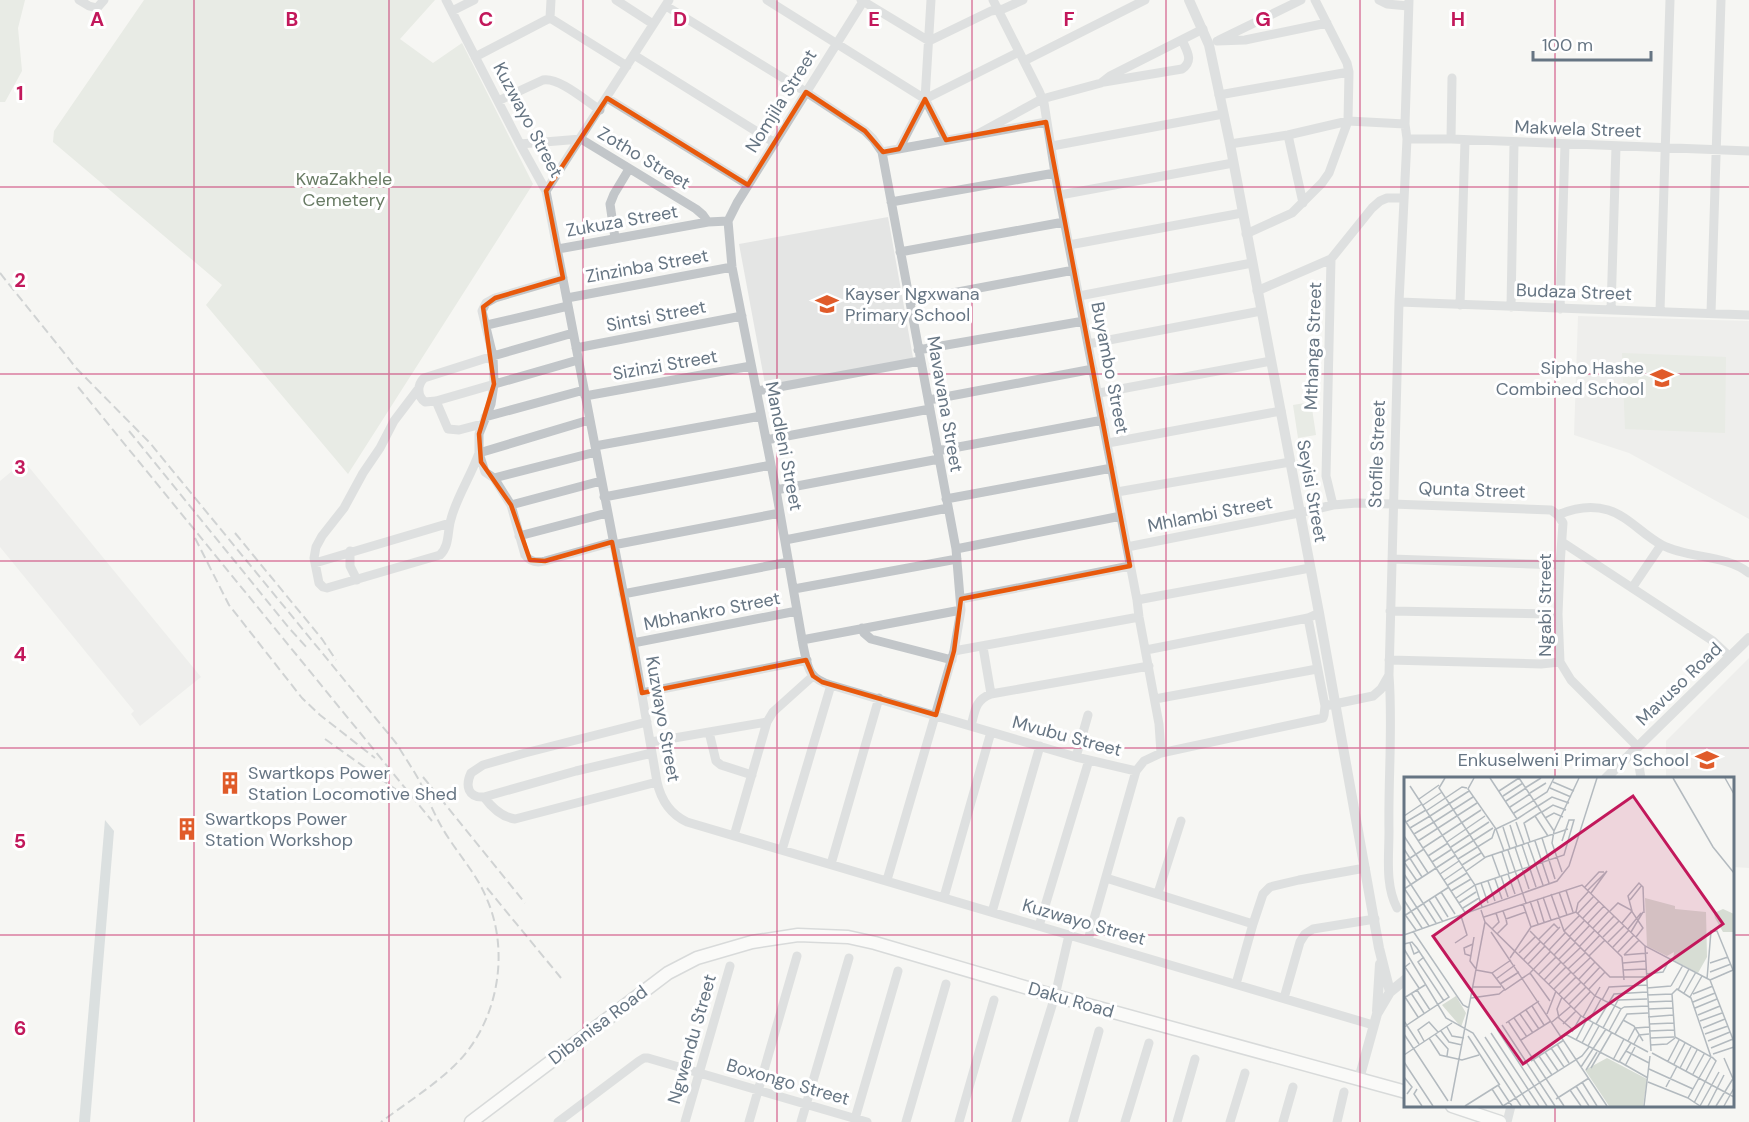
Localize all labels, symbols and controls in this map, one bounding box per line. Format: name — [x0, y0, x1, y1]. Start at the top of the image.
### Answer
text: A — [90, 6, 104, 32]
text: B — [286, 6, 298, 32]
text: C — [479, 6, 493, 32]
text: D — [673, 6, 687, 32]
text: E — [868, 6, 880, 32]
text: F — [1063, 6, 1075, 32]
text: G — [1255, 6, 1271, 32]
text: H — [1451, 6, 1465, 32]
scale bar — [1533, 24, 1652, 62]
text: 100 m — [1542, 33, 1593, 57]
street label: Nomjila Street — [740, 45, 822, 157]
street label: Kuzwayo Street — [488, 58, 568, 182]
text: 1 — [16, 80, 24, 106]
street label: Makwela Street — [1514, 115, 1642, 143]
street label: Zotho Street — [593, 121, 695, 195]
park label: KwaZakhele Cemetery — [296, 167, 392, 212]
street label: Zukuza Street — [564, 199, 680, 243]
street label: Zinzinba Street — [584, 243, 710, 289]
text: 2 — [14, 267, 26, 293]
street label: Budaza Street — [1516, 278, 1632, 306]
street label: Mthanga Street — [1299, 281, 1327, 411]
place label: Kayser Ngxwana Primary School — [845, 282, 980, 327]
school or university icon: Kayser Ngxwana Primary School — [814, 291, 840, 317]
street label: Sintsi Street — [604, 295, 708, 337]
street label: Buyambo Street — [1085, 300, 1135, 436]
street label: Mavavana Street — [921, 334, 969, 474]
street label: Sizinzi Street — [611, 344, 719, 386]
place label: Sipho Hashe Combined School — [1496, 356, 1644, 401]
school or university icon: Sipho Hashe Combined School — [1649, 365, 1675, 391]
street label: Mandleni Street — [760, 379, 808, 513]
street label: Stofile Street — [1363, 400, 1391, 508]
street label: Seyisi Street — [1291, 438, 1333, 544]
text: 3 — [14, 454, 26, 480]
street label: Qunta Street — [1418, 476, 1526, 504]
street label: Mhlambi Street — [1146, 490, 1274, 538]
street label: Ngabi Street — [1533, 553, 1557, 657]
street label: Mbhankro Street — [642, 586, 782, 636]
street label: Mavuso Road — [1631, 637, 1727, 731]
text: 4 — [14, 641, 27, 667]
street label: Kuzwayo Street — [640, 654, 686, 784]
street label: Mvubu Street — [1010, 710, 1124, 762]
school or university icon: Enkuselweni Primary School — [1694, 747, 1720, 773]
place label: Enkuselweni Primary School — [1458, 748, 1689, 772]
place label: Swartkops Power Station Locomotive Shed — [248, 761, 457, 806]
building icon: Swartkops Power Station Locomotive Shed — [217, 770, 243, 796]
inset map — [1404, 777, 1734, 1107]
place label: Swartkops Power Station Workshop — [205, 807, 353, 852]
building icon: Swartkops Power Station Workshop — [174, 816, 200, 842]
text: 5 — [14, 828, 26, 854]
street label: Kuzwayo Street — [1019, 893, 1149, 951]
street label: Ngwendu Street — [662, 971, 722, 1107]
street label: Daku Road — [1025, 976, 1117, 1024]
street label: Dibanisa Road — [544, 980, 652, 1070]
text: 6 — [14, 1015, 26, 1041]
street label: Boxongo Street — [724, 1053, 852, 1111]

